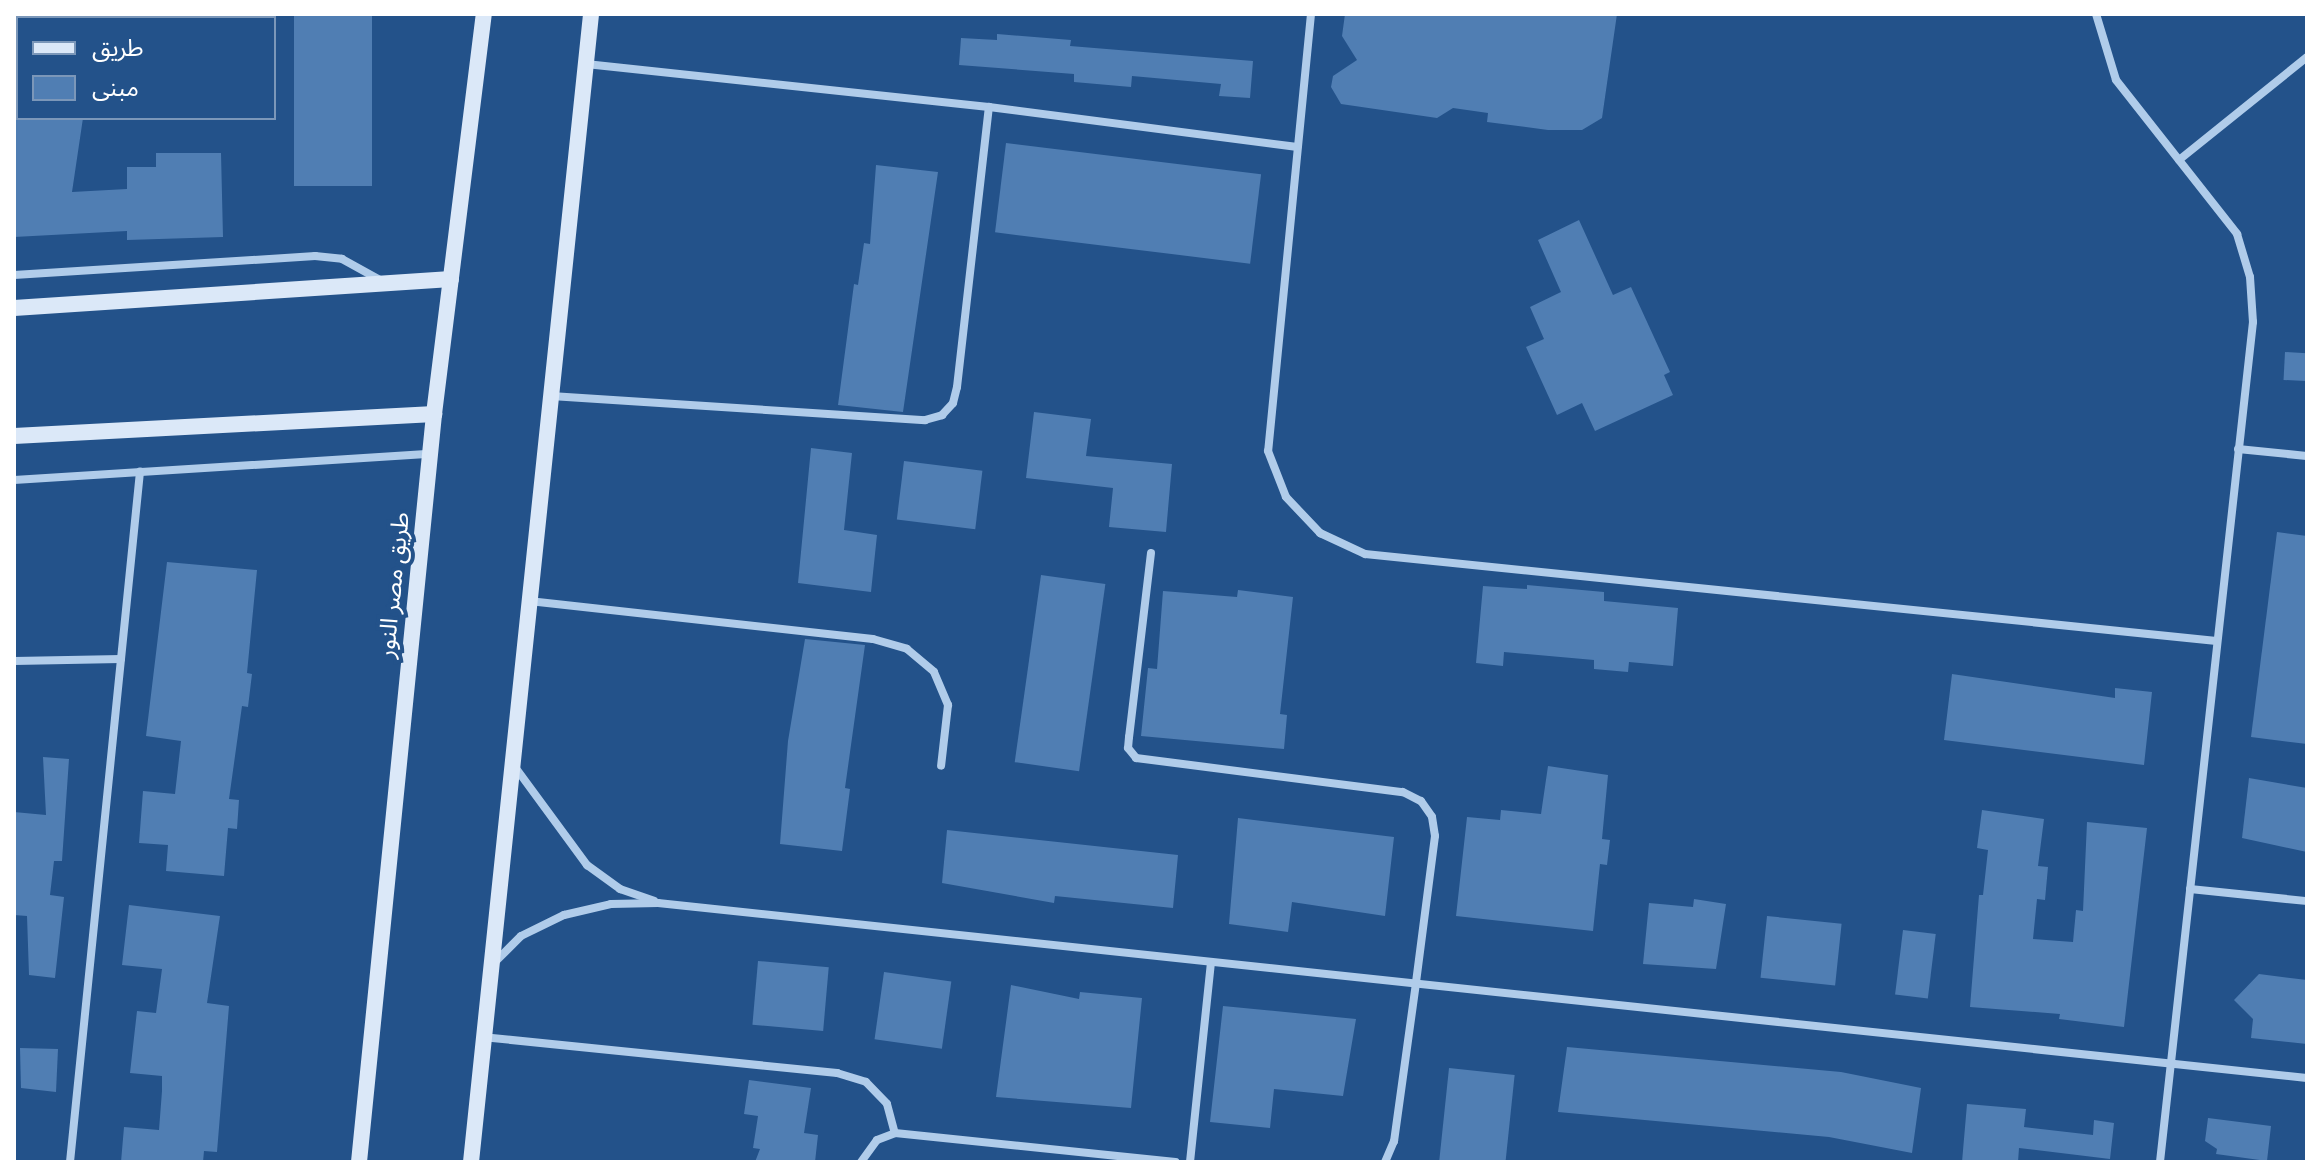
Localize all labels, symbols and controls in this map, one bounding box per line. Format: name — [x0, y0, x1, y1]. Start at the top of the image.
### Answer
legend — [16, 16, 276, 120]
text: طريق — [92, 32, 144, 63]
text: مبنى — [92, 72, 139, 103]
street label: طريق مصر النور — [371, 510, 415, 660]

